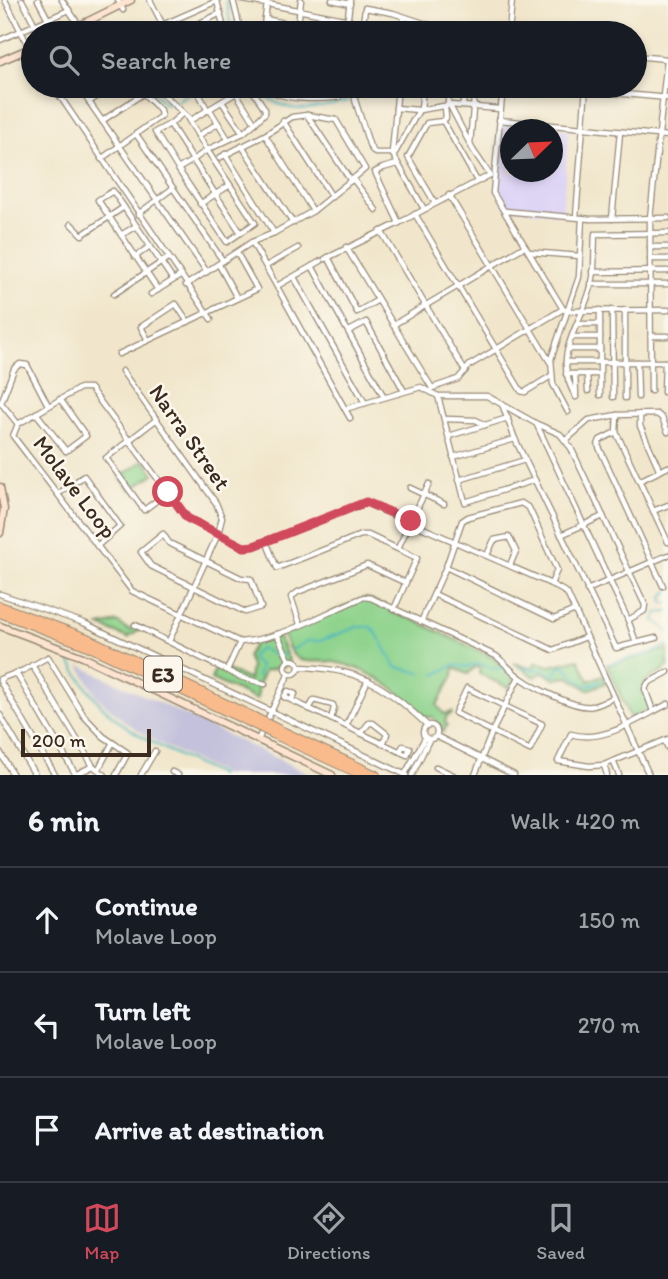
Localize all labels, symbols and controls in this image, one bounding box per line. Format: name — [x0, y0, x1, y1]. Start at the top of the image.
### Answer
search box — [21, 21, 647, 98]
icon: search — [45, 41, 83, 79]
text: Search here — [101, 44, 231, 76]
north arrow — [500, 119, 563, 182]
street label: Narra Street — [143, 379, 237, 496]
street label: Molave Loop — [27, 430, 123, 544]
route start — [152, 476, 183, 507]
route end — [395, 505, 426, 536]
road number: E3 — [144, 656, 182, 692]
scale bar — [21, 726, 150, 758]
text: 200 m — [32, 729, 86, 752]
text: 6 min — [28, 802, 100, 839]
text: Walk · 420 m — [510, 807, 640, 835]
text: Continue — [95, 890, 198, 922]
icon: ahead — [28, 901, 66, 939]
text: 150 m — [579, 906, 640, 934]
text: Molave Loop — [95, 922, 217, 950]
text: Turn left — [95, 995, 191, 1027]
icon: left — [28, 1006, 66, 1044]
text: 270 m — [578, 1011, 640, 1039]
text: Molave Loop — [95, 1027, 217, 1055]
icon: arrive — [28, 1111, 66, 1149]
text: Arrive at destination — [95, 1114, 324, 1146]
tab: Map — [83, 1199, 121, 1264]
tab: Directions — [287, 1199, 371, 1264]
tab: Saved — [537, 1199, 585, 1264]

